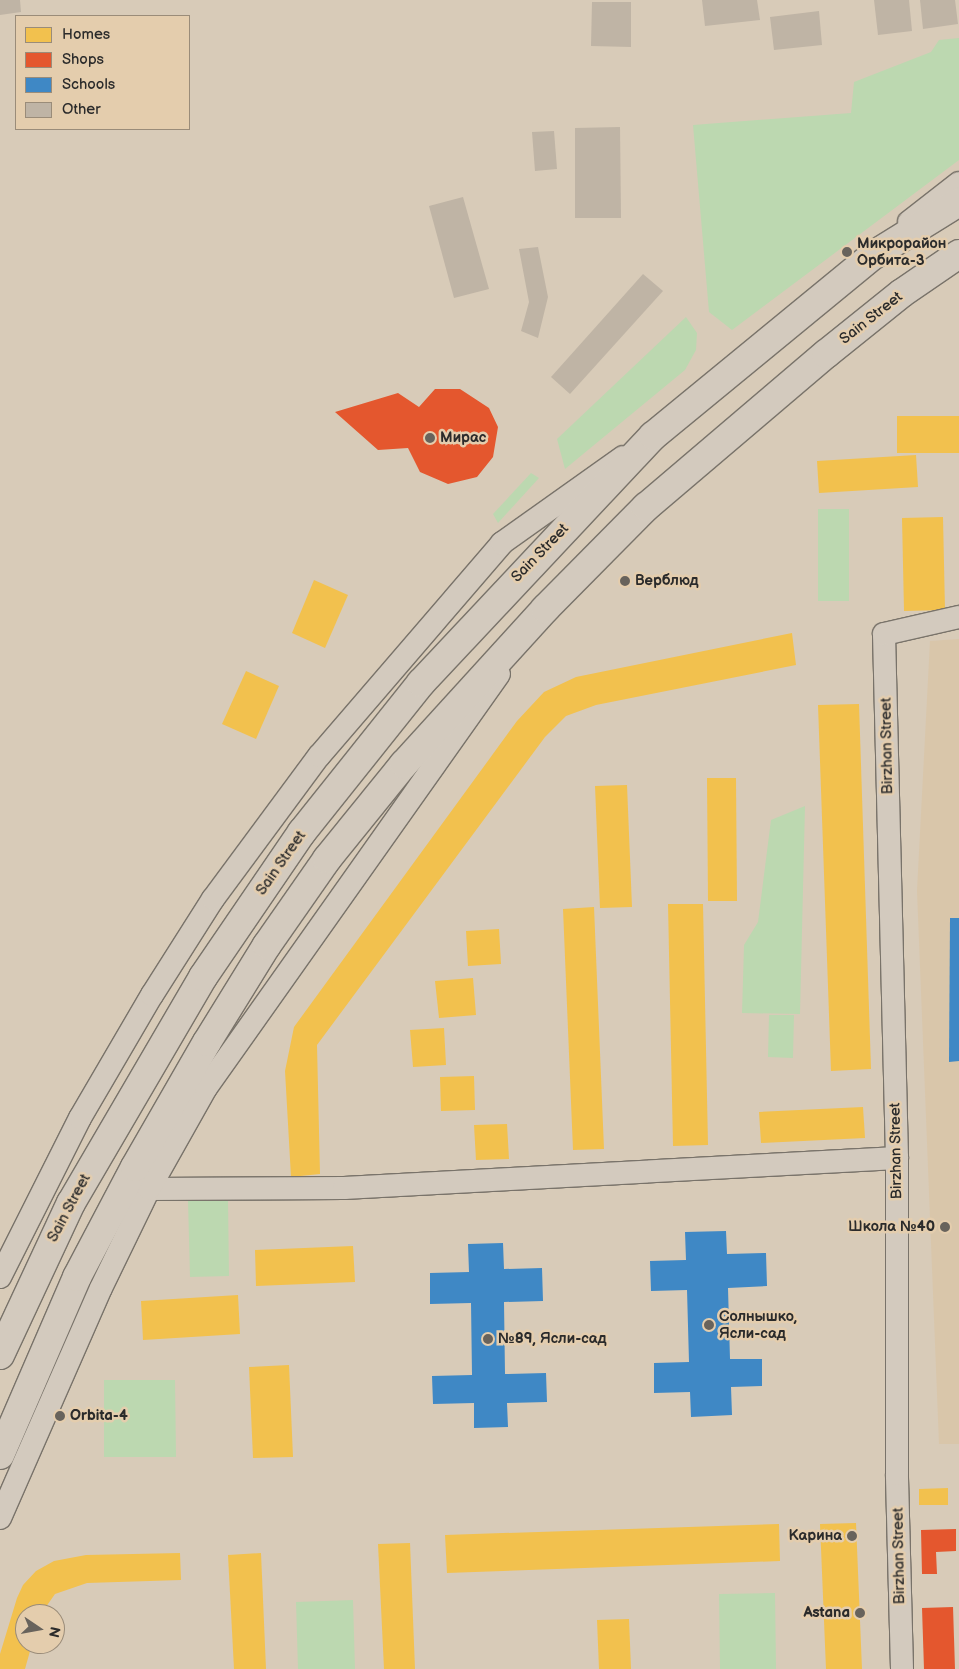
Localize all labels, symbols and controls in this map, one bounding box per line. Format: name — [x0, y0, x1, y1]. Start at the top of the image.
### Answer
legend — [15, 15, 190, 130]
text: Homes — [62, 25, 110, 44]
text: Shops — [62, 50, 104, 69]
text: Schools — [62, 75, 115, 94]
text: Other — [62, 100, 101, 119]
place label: Микрорайон Орбита-3 — [857, 234, 946, 269]
marker: Микрорайон Орбита-3 — [841, 246, 853, 258]
street label: Sain Street — [836, 288, 906, 348]
place label: Мирас — [440, 429, 486, 447]
marker: Мирас — [424, 432, 436, 444]
street label: Sain Street — [508, 520, 572, 586]
place label: Верблюд — [635, 572, 699, 590]
marker: Верблюд — [619, 575, 631, 587]
street label: Birzhan Street — [877, 697, 897, 795]
street label: Sain Street — [252, 827, 310, 899]
street label: Birzhan Street — [886, 1102, 906, 1200]
street label: Sain Street — [44, 1171, 94, 1245]
place label: Школа №40 — [848, 1218, 935, 1236]
marker: Школа №40 — [939, 1221, 951, 1233]
place label: Солнышко, Ясли-сад — [719, 1307, 797, 1342]
marker: Солнышко, Ясли-сад — [703, 1319, 715, 1331]
place label: №89, Ясли-сад — [498, 1330, 607, 1348]
marker: №89, Ясли-сад — [482, 1333, 494, 1345]
place label: Orbita-4 — [70, 1407, 128, 1425]
marker: Orbita-4 — [54, 1410, 66, 1422]
street label: Birzhan Street — [889, 1507, 909, 1605]
place label: Карина — [789, 1527, 842, 1545]
marker: Карина — [846, 1530, 858, 1542]
north arrow — [15, 1604, 65, 1654]
place label: Astana — [804, 1604, 850, 1622]
marker: Astana — [854, 1607, 866, 1619]
text: N — [45, 1625, 64, 1639]

